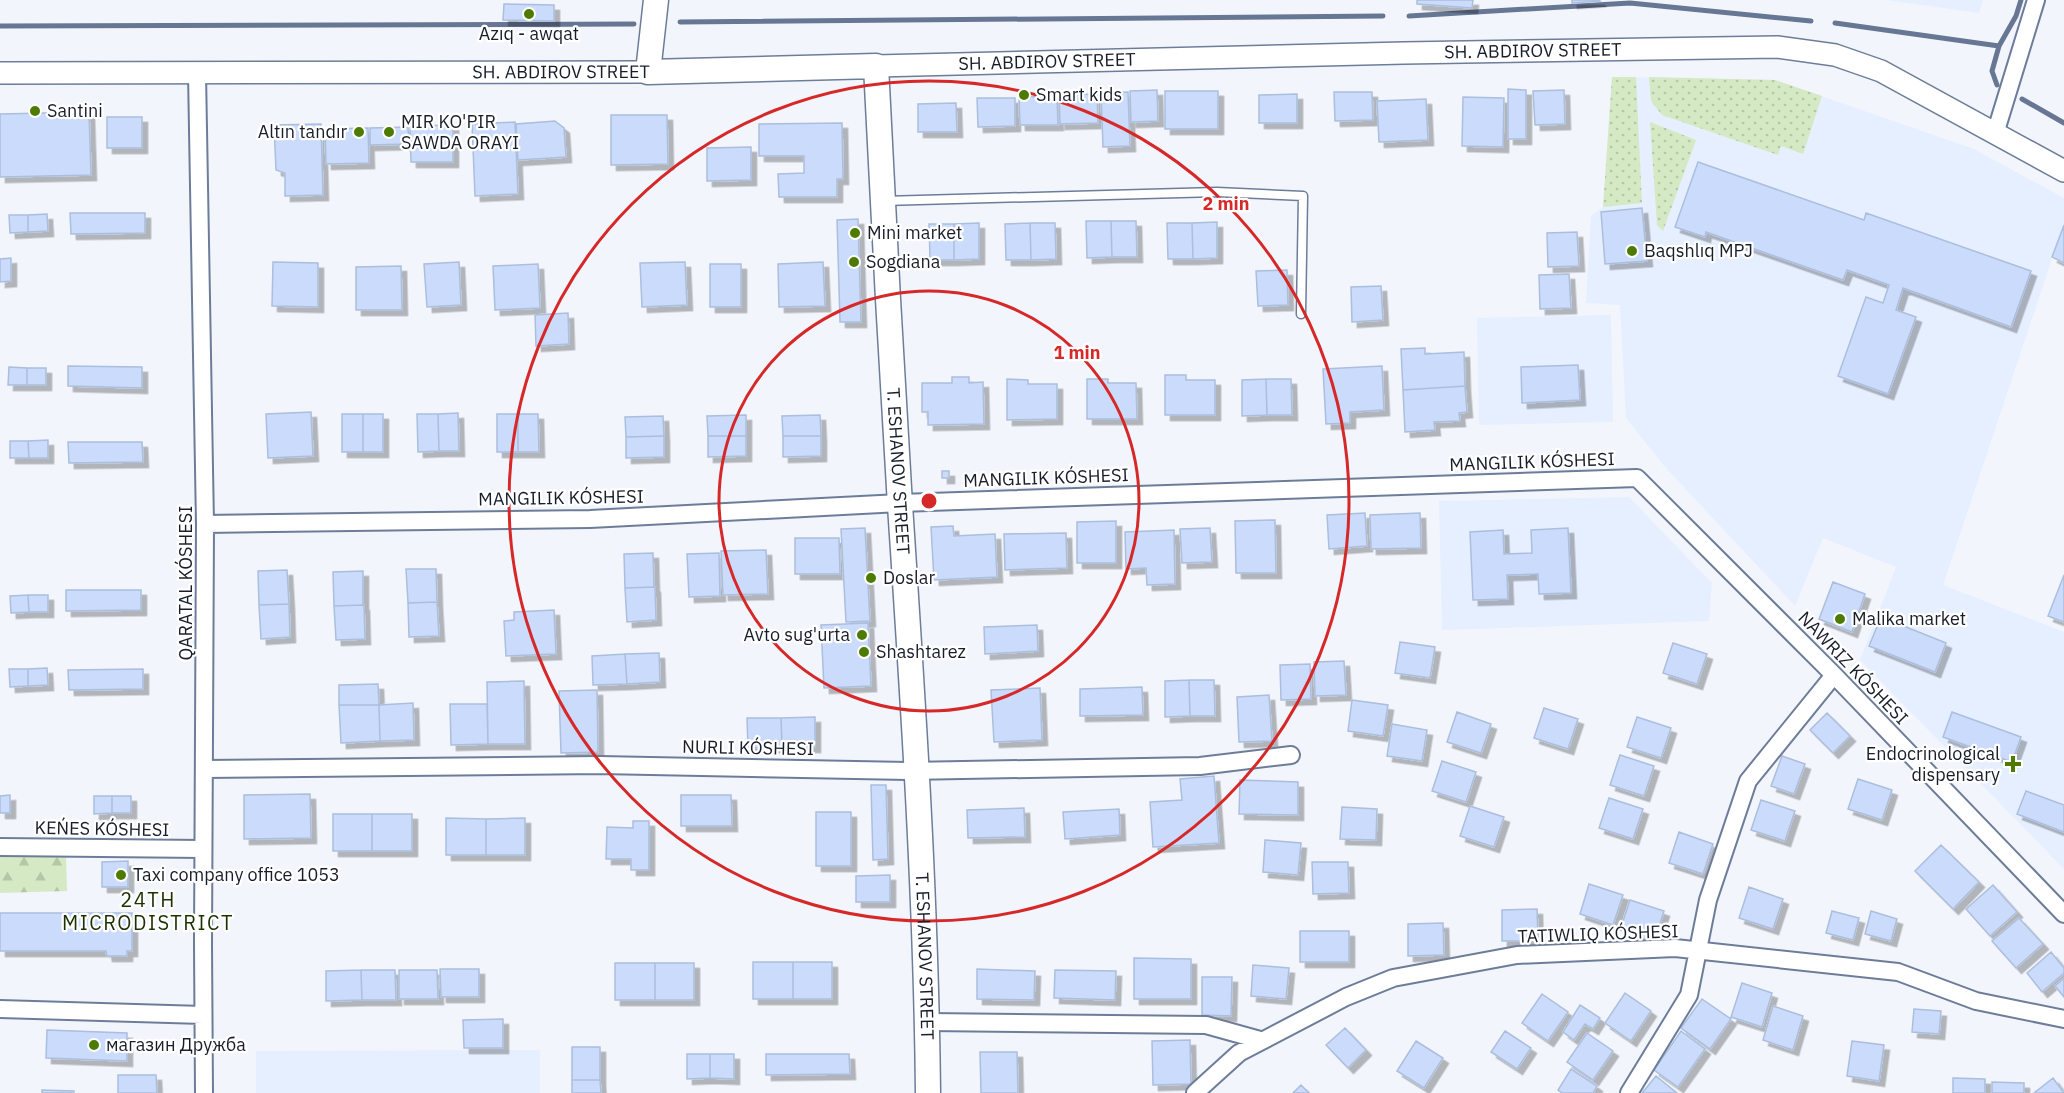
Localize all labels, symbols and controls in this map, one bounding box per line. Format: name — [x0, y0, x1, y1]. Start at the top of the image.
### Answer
marker: Azıq - awqat — [522, 7, 536, 21]
place label: Azıq - awqat — [479, 22, 579, 45]
street label: SH. ABDIROV STREET — [1444, 38, 1622, 63]
street label: SH. ABDIROV STREET — [958, 48, 1136, 75]
street label: SH. ABDIROV STREET — [472, 60, 650, 83]
place label: Smart kids — [1036, 83, 1122, 106]
marker: Smart kids — [1017, 88, 1031, 102]
place label: Santini — [47, 99, 103, 122]
marker: Santini — [28, 104, 42, 118]
place label: MIR KO'PIR SAWDA ORAYI — [401, 110, 519, 154]
place label: Altın tandır — [258, 120, 347, 143]
marker: Altın tandır — [352, 125, 366, 139]
marker: MIR KO'PIR SAWDA ORAYI — [382, 125, 396, 139]
text: 2 min — [1202, 192, 1250, 215]
place label: Mini market — [867, 221, 962, 244]
marker: Mini market — [848, 226, 862, 240]
place label: Baqshlıq MPJ — [1644, 239, 1753, 262]
marker: Baqshlıq MPJ — [1625, 244, 1639, 258]
place label: Sogdiana — [866, 250, 941, 273]
marker: Sogdiana — [847, 255, 861, 269]
text: 1 min — [1053, 341, 1101, 364]
street label: T. ESHANOV STREET — [882, 387, 915, 555]
street label: MANGILIK KÓSHESI — [1449, 447, 1615, 476]
street label: MANGILIK KÓSHESI — [963, 463, 1129, 492]
street label: MANGILIK KÓSHESI — [478, 485, 644, 510]
centre of rings — [919, 491, 939, 511]
street label: QARATAL KÓSHESI — [174, 506, 197, 660]
place label: Doslar — [883, 566, 935, 589]
marker: Doslar — [864, 571, 878, 585]
street label: NAWRIZ KÓSHESI — [1793, 606, 1913, 729]
place label: Malika market — [1852, 607, 1966, 630]
marker: Malika market — [1833, 612, 1847, 626]
place label: Avto sug'urta — [744, 623, 850, 646]
marker: Avto sug'urta — [855, 628, 869, 642]
place label: Shashtarez — [876, 640, 966, 663]
marker: Shashtarez — [857, 645, 871, 659]
street label: NURLI KÓSHESI — [682, 735, 814, 760]
place label: Endocrinological dispensary — [1866, 742, 2000, 786]
marker: Endocrinological dispensary — [2004, 755, 2022, 773]
street label: KEŃES KÓSHESI — [34, 816, 170, 841]
place label: Taxi company office 1053 — [133, 863, 340, 886]
marker: Taxi company office 1053 — [114, 868, 128, 882]
street label: T. ESHANOV STREET — [911, 872, 939, 1040]
district label: 24TH MICRODISTRICT — [62, 886, 234, 936]
street label: TATIWLIQ KÓSHESI — [1517, 919, 1679, 948]
place label: магазин Дружба — [106, 1033, 246, 1056]
marker: магазин Дружба — [87, 1038, 101, 1052]

